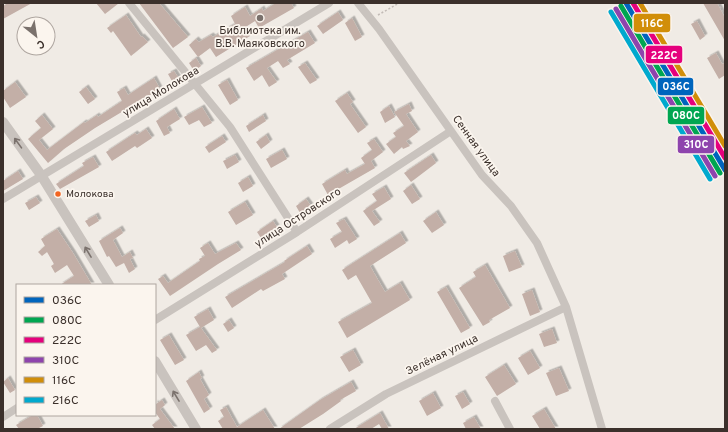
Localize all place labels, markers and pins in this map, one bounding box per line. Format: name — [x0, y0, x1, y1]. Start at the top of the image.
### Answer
marker: Библиотека им. В.В. Маяковского — [255, 13, 265, 23]
place label: Библиотека им. В.В. Маяковского — [215, 24, 305, 51]
place label: Молокова — [66, 188, 114, 201]
marker: Молокова — [53, 189, 63, 199]

